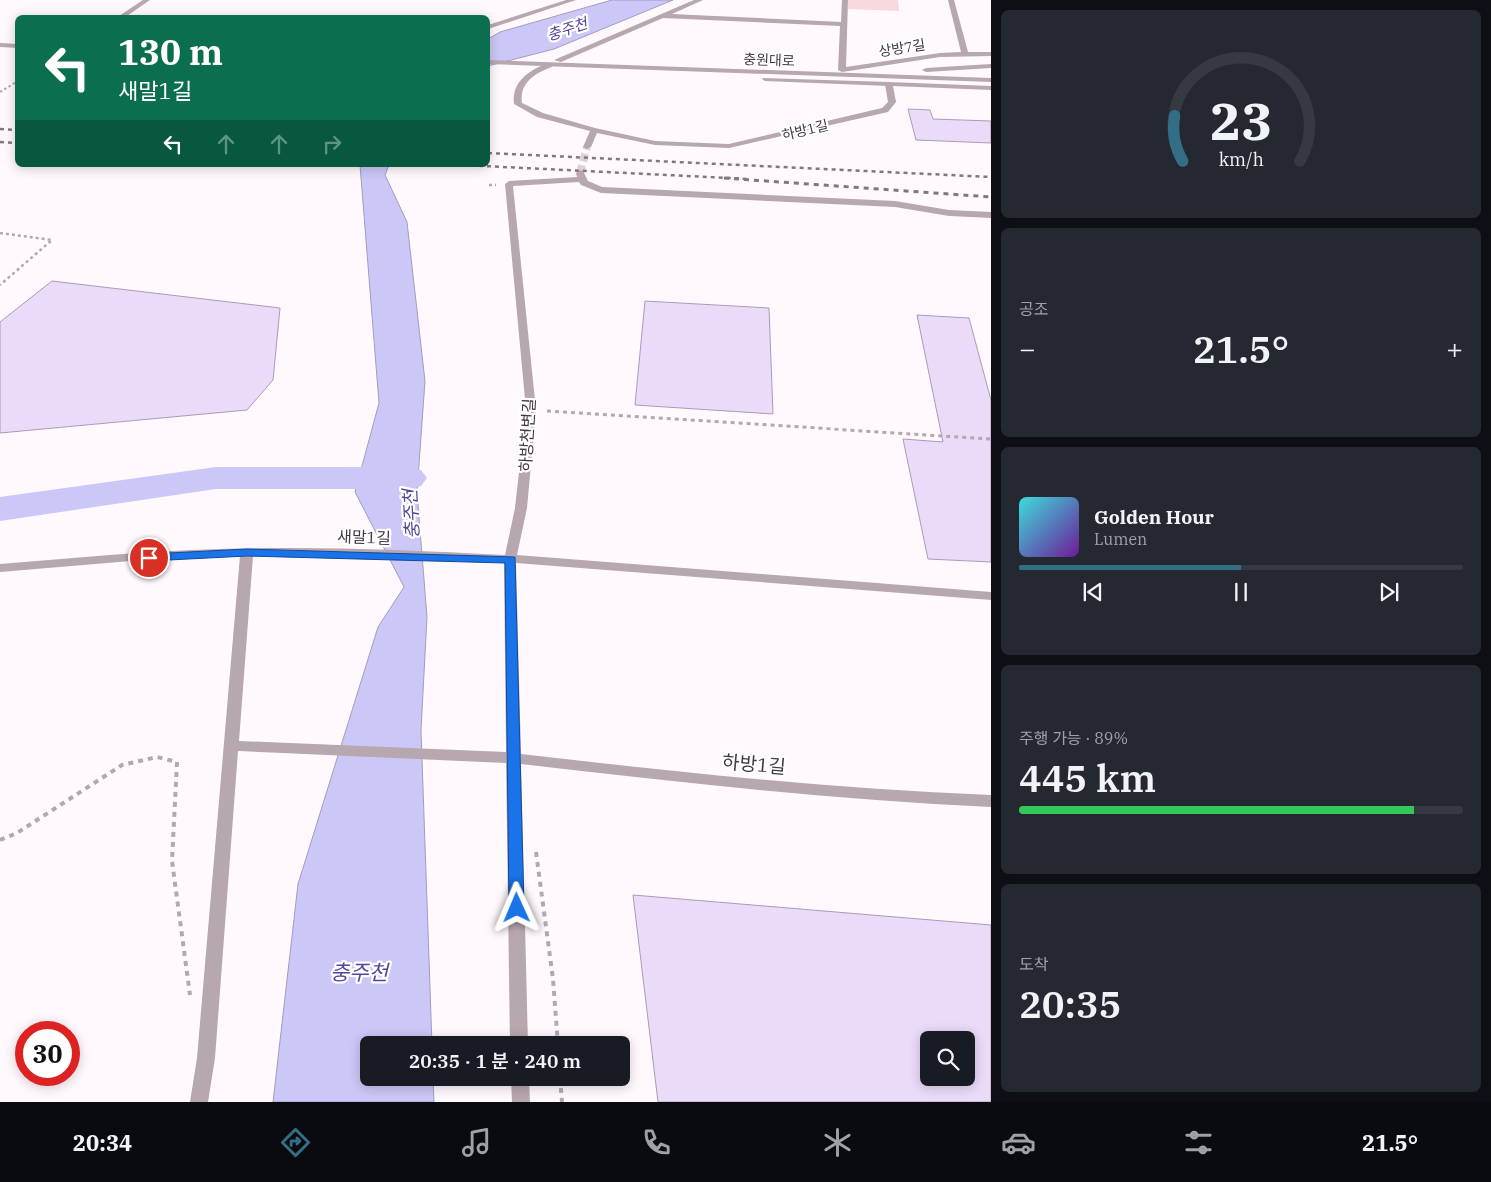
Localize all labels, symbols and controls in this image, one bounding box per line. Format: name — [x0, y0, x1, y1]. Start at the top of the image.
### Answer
water label: 충주천 — [544, 13, 592, 44]
text: 130 m — [118, 29, 223, 75]
icon: left — [35, 35, 100, 100]
street label: 상방7길 — [877, 35, 927, 61]
street label: 충원대로 — [743, 50, 795, 70]
text: 새말1길 — [118, 76, 192, 105]
text: 23 — [1210, 87, 1272, 154]
street label: 하방1길 — [780, 116, 830, 144]
icon: left — [159, 130, 187, 158]
icon: ahead — [212, 130, 240, 158]
icon: ahead — [265, 130, 293, 158]
icon: right — [318, 130, 346, 158]
text: km/h — [1218, 148, 1264, 171]
text: 공조 — [1019, 299, 1048, 319]
text: 21.5° — [1193, 324, 1289, 373]
text: − — [1019, 330, 1036, 367]
text: + — [1446, 330, 1463, 367]
street label: 하방천변길 — [515, 398, 539, 472]
water label: 충주천 — [398, 486, 424, 539]
text: Golden Hour — [1094, 505, 1214, 529]
street label: 새말1길 — [337, 526, 391, 548]
text: Lumen — [1094, 529, 1147, 549]
pin — [128, 537, 170, 579]
icon: arrive — [135, 544, 163, 572]
icon: previous — [1079, 578, 1107, 606]
icon: pause — [1227, 578, 1255, 606]
icon: next — [1375, 578, 1403, 606]
text: 주행 가능 · 89% — [1019, 728, 1128, 748]
street label: 하방1길 — [721, 749, 787, 779]
text: 445 km — [1019, 753, 1156, 802]
position arrow — [490, 881, 542, 933]
text: 도착 — [1019, 954, 1048, 974]
water label: 충주천 — [330, 958, 391, 986]
text: 20:35 — [1019, 979, 1122, 1028]
speed limit sign: 30 — [15, 1021, 80, 1086]
map controls — [920, 1031, 975, 1086]
button: search — [920, 1031, 975, 1086]
text: 20:35 · 1 분 · 240 m — [409, 1049, 581, 1073]
icon: directions — [278, 1125, 313, 1160]
icon: music — [459, 1125, 494, 1160]
icon: phone — [639, 1125, 674, 1160]
icon: climate — [820, 1125, 855, 1160]
icon: car — [1001, 1125, 1036, 1160]
icon: filters — [1181, 1125, 1216, 1160]
text: 20:34 — [73, 1128, 132, 1157]
text: 21.5° — [1362, 1128, 1418, 1157]

